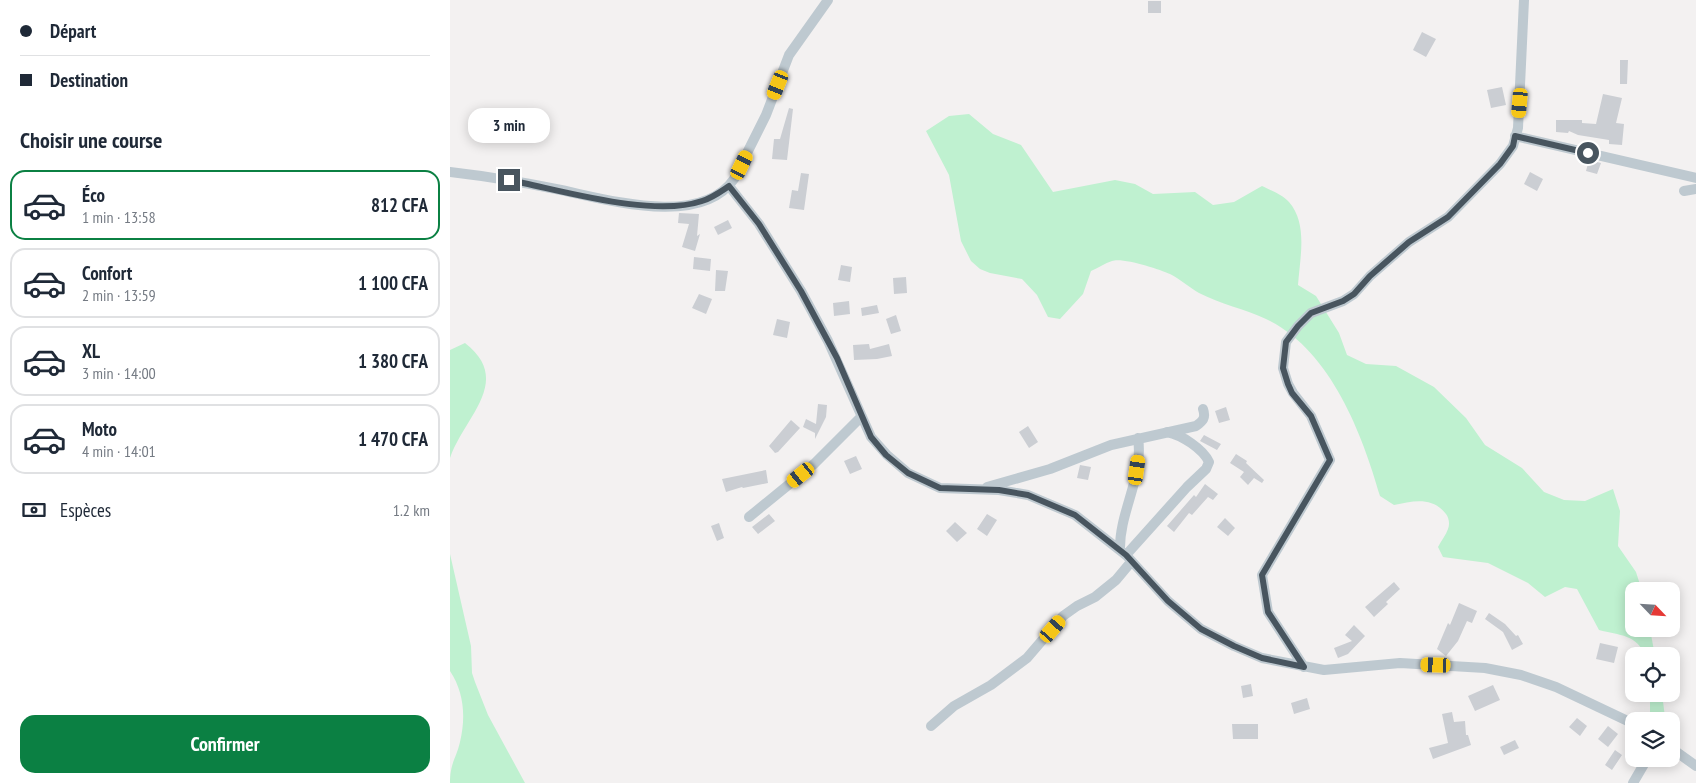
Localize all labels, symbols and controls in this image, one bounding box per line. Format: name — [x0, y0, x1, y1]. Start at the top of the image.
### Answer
text: Départ — [50, 19, 96, 43]
text: Destination — [50, 68, 128, 92]
car — [765, 68, 790, 102]
car — [1511, 87, 1528, 119]
callout: 3 min — [468, 108, 550, 142]
text: 3 min — [493, 115, 525, 135]
text: Choisir une course — [20, 126, 162, 154]
route start — [1577, 142, 1599, 164]
car — [728, 148, 755, 182]
route end — [498, 169, 520, 191]
icon: car — [22, 183, 67, 228]
text: Éco — [82, 183, 105, 207]
text: 812 CFA — [371, 193, 428, 217]
text: 1 min · 13:58 — [82, 207, 156, 227]
icon: car — [22, 261, 67, 306]
text: Confort — [82, 261, 132, 285]
text: 1 100 CFA — [358, 271, 428, 295]
text: 2 min · 13:59 — [82, 285, 156, 305]
icon: car — [22, 339, 67, 384]
text: XL — [82, 339, 100, 363]
text: 1 380 CFA — [358, 349, 428, 373]
text: 3 min · 14:00 — [82, 363, 156, 383]
icon: car — [22, 417, 67, 462]
text: Moto — [82, 417, 117, 441]
text: 1 470 CFA — [358, 427, 428, 451]
text: 4 min · 14:01 — [82, 441, 156, 461]
car — [1127, 454, 1146, 486]
car — [784, 460, 817, 490]
icon: cash — [20, 496, 48, 524]
text: Espèces — [60, 498, 111, 522]
text: 1.2 km — [393, 500, 430, 520]
north arrow — [1625, 582, 1680, 638]
map controls — [1625, 582, 1680, 767]
car — [1037, 613, 1068, 645]
button: locate — [1625, 647, 1680, 702]
car — [1420, 657, 1451, 673]
button: layers — [1625, 712, 1680, 767]
button: Confirmer — [20, 715, 430, 773]

